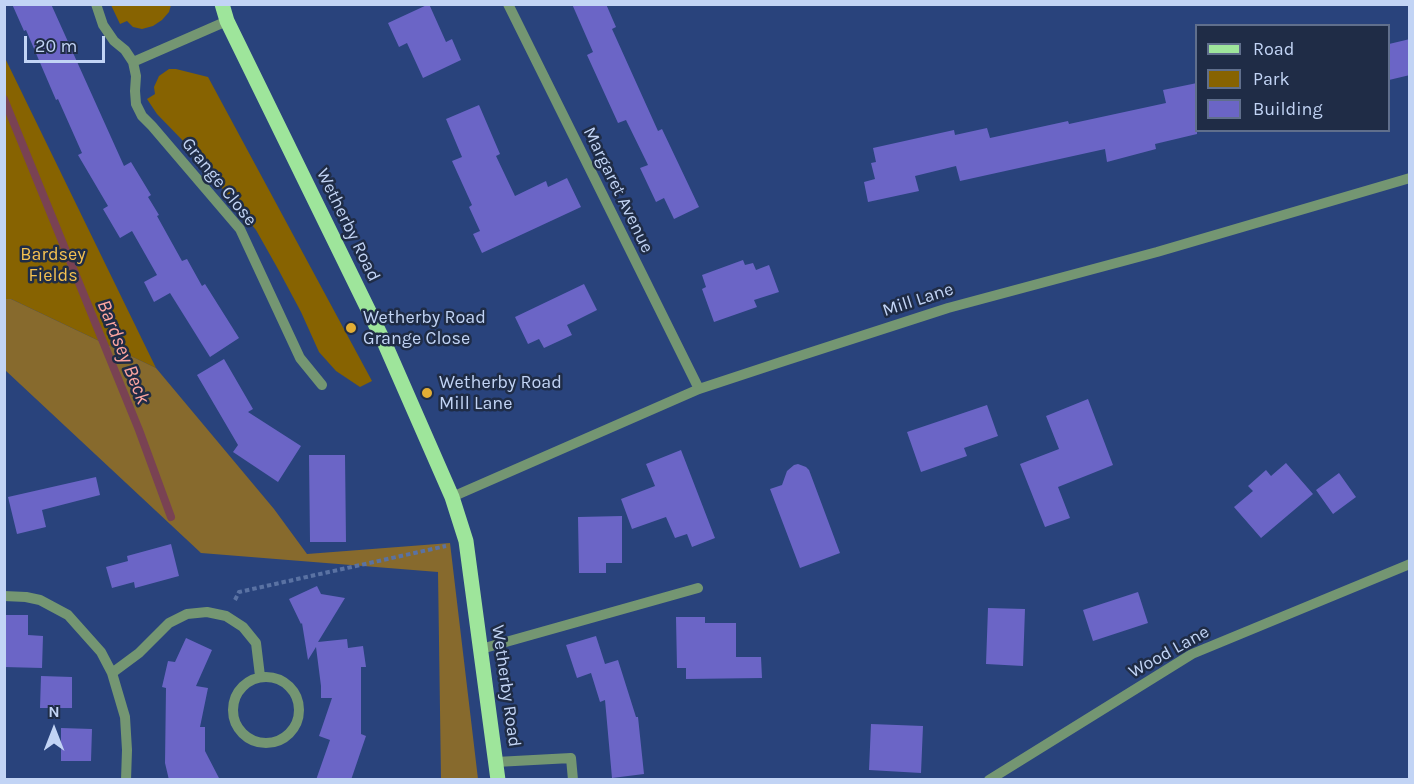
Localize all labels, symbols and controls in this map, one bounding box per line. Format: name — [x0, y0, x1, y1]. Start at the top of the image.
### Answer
scale bar — [27, 24, 108, 62]
legend — [1195, 24, 1390, 132]
text: 20 m — [35, 35, 77, 57]
text: Road — [1253, 38, 1294, 60]
text: Park — [1253, 68, 1290, 90]
text: Building — [1253, 98, 1323, 120]
street label: Margaret Avenue — [578, 123, 658, 257]
street label: Grange Close — [177, 134, 261, 230]
street label: Wetherby Road — [311, 165, 385, 285]
park label: Bardsey Fields — [20, 244, 86, 286]
street label: Mill Lane — [880, 278, 956, 322]
water label: Bardsey Beck — [91, 296, 155, 408]
place label: Wetherby Road Grange Close — [363, 307, 486, 350]
marker: Wetherby Road Grange Close — [344, 321, 358, 335]
place label: Wetherby Road Mill Lane — [439, 372, 562, 415]
marker: Wetherby Road Mill Lane — [420, 386, 434, 400]
street label: Wood Lane — [1125, 621, 1213, 683]
street label: Wetherby Road — [487, 624, 525, 748]
north arrow — [24, 700, 84, 760]
text: N — [48, 702, 60, 721]

